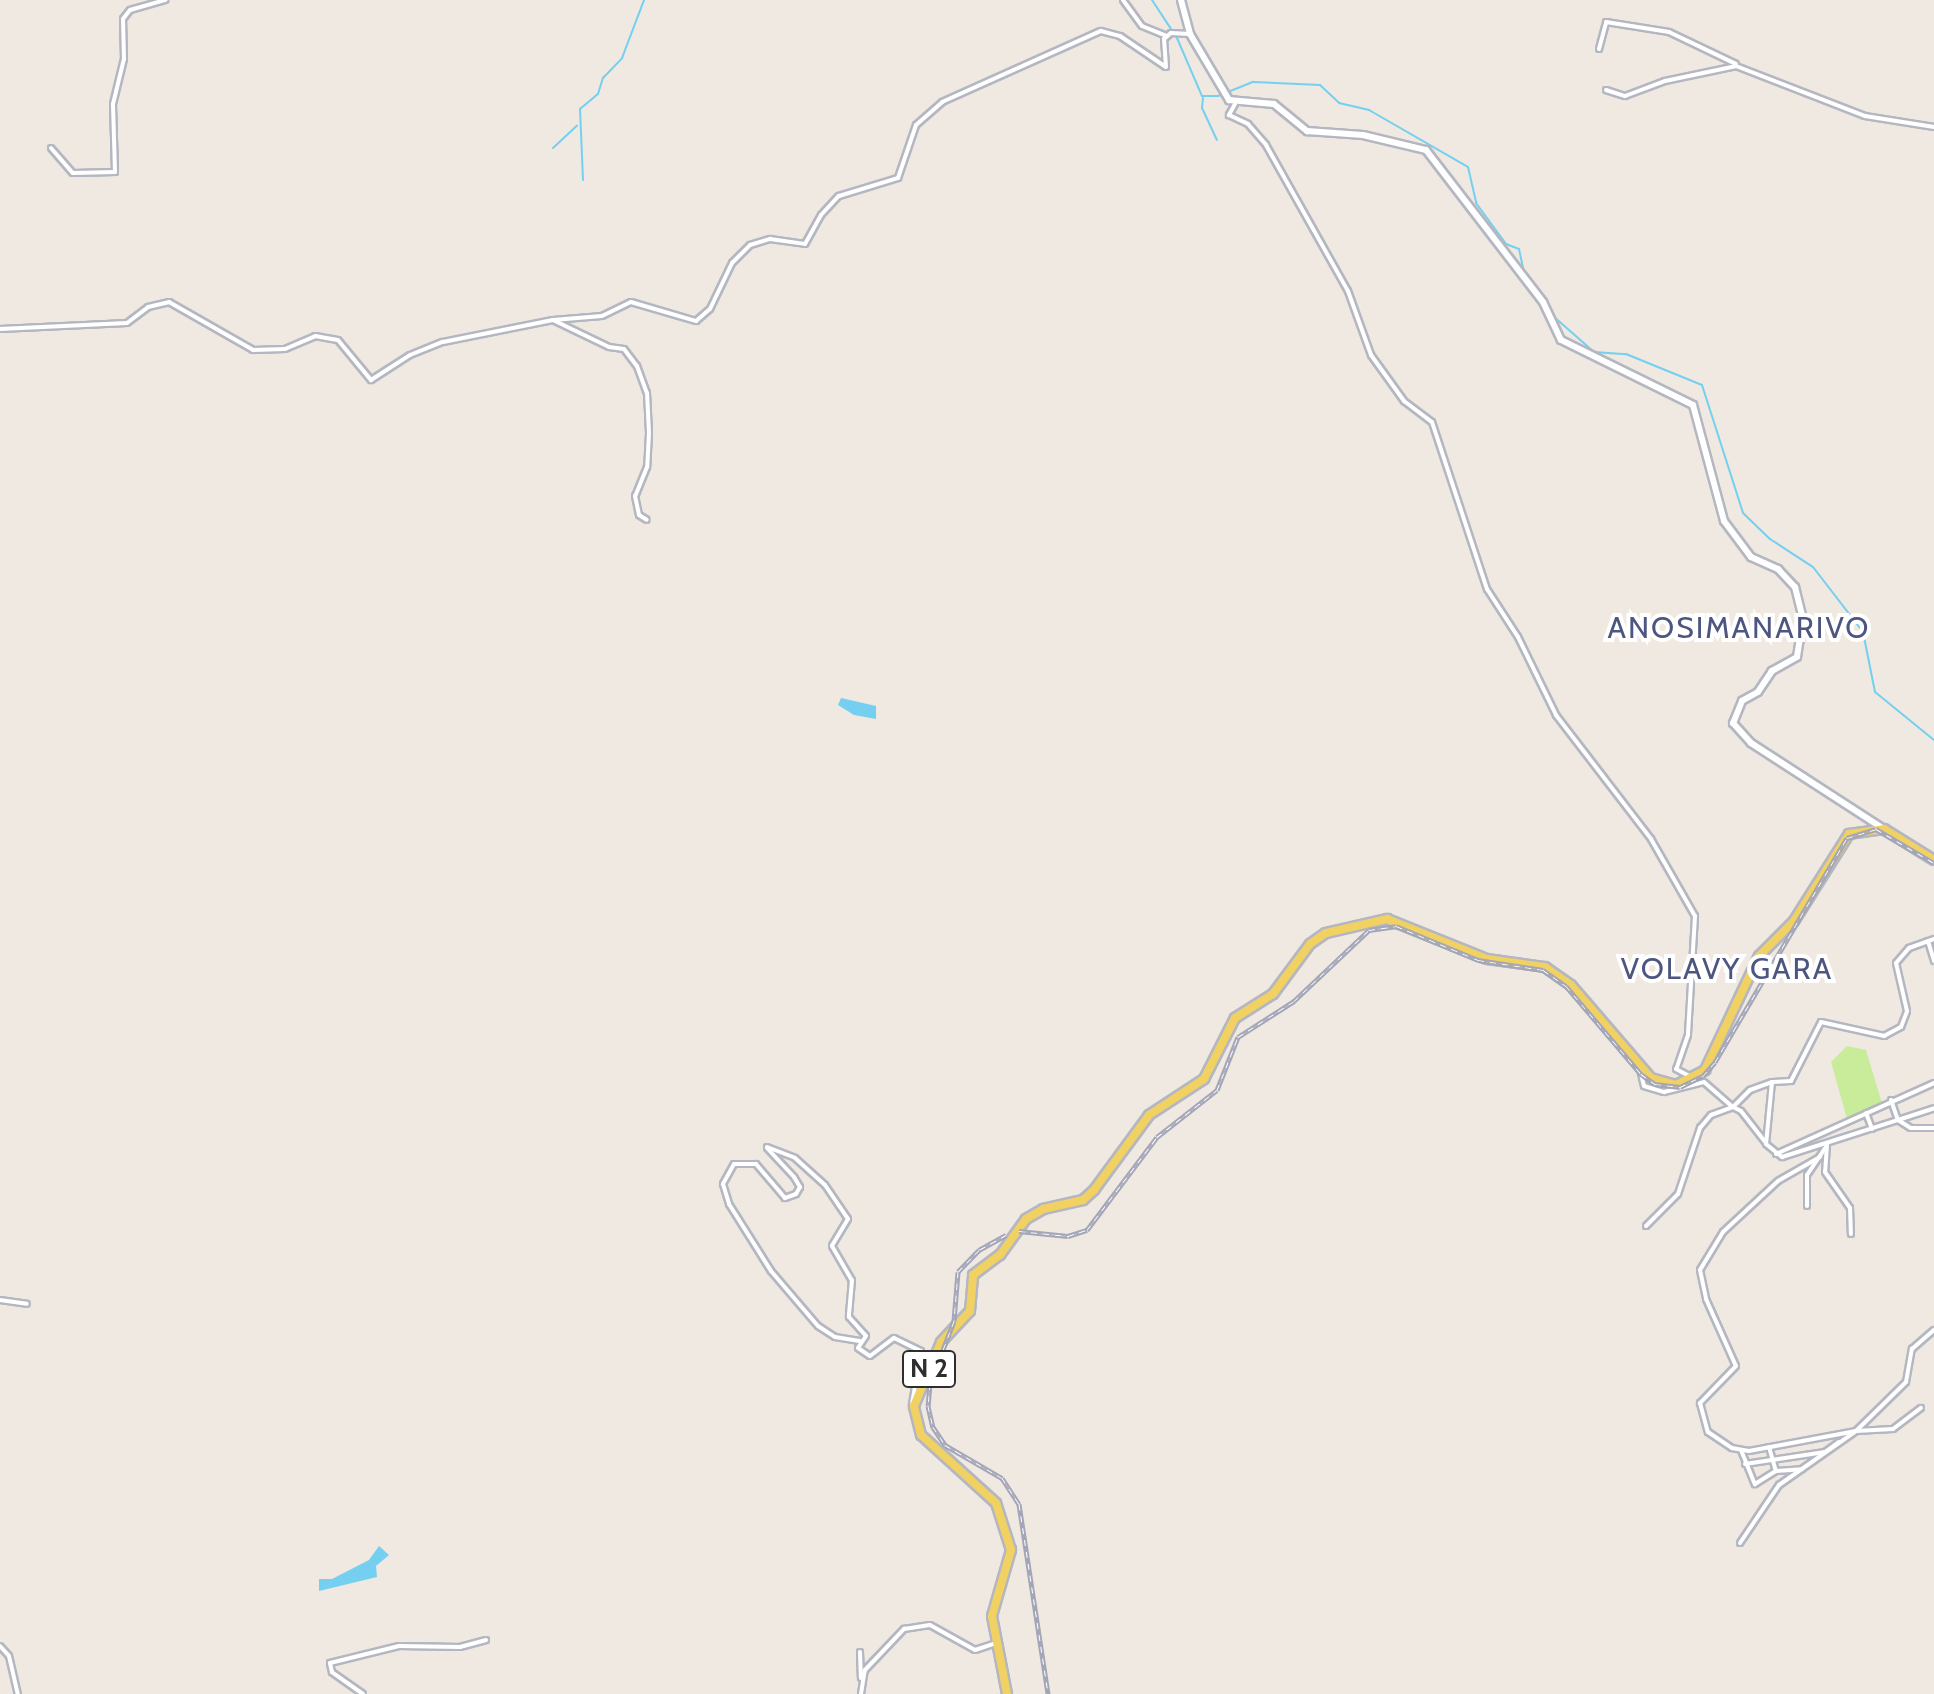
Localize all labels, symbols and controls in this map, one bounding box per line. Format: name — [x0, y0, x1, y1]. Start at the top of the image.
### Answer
district label: ANOSIMANARIVO — [1608, 610, 1870, 646]
district label: VOLAVY GARA — [1621, 951, 1833, 987]
road number: N 2 — [901, 1347, 957, 1391]

